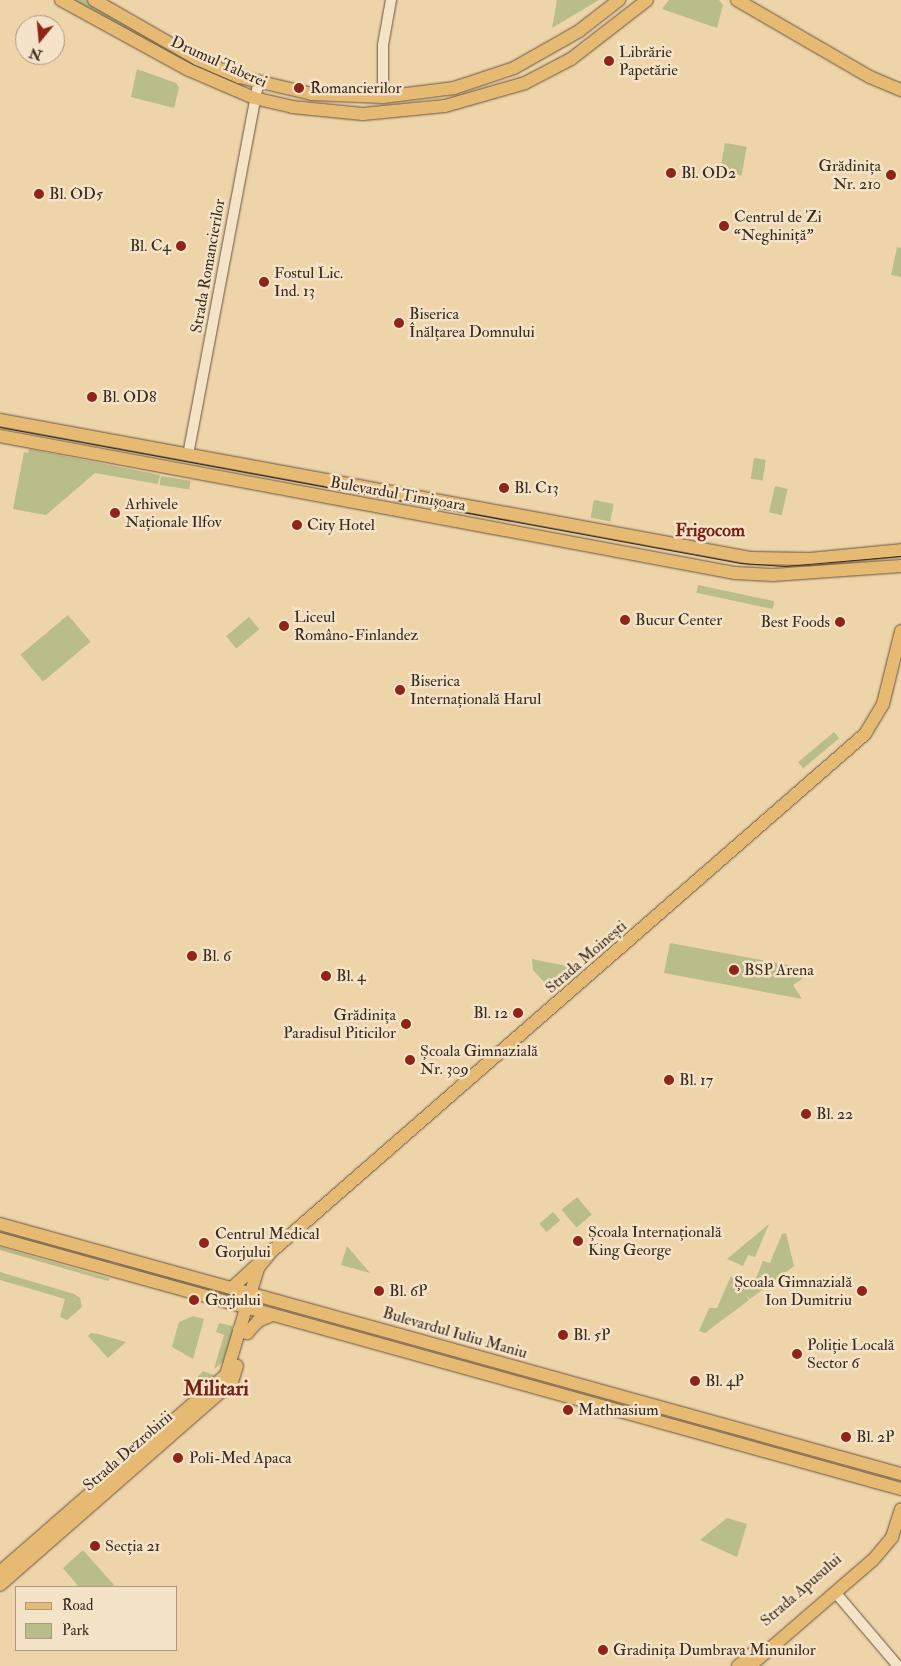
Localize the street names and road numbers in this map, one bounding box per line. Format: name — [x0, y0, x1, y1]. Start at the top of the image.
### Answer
street label: Drumul Taberei — [168, 32, 270, 92]
street label: Strada Romancierilor — [187, 197, 229, 335]
street label: Bulevardul Timișoara — [329, 473, 467, 515]
street label: Strada Moinești — [541, 916, 631, 998]
street label: Bulevardul Iuliu Maniu — [380, 1303, 530, 1363]
street label: Strada Dezrobirii — [79, 1407, 177, 1495]
street label: Strada Apusului — [756, 1550, 846, 1630]

